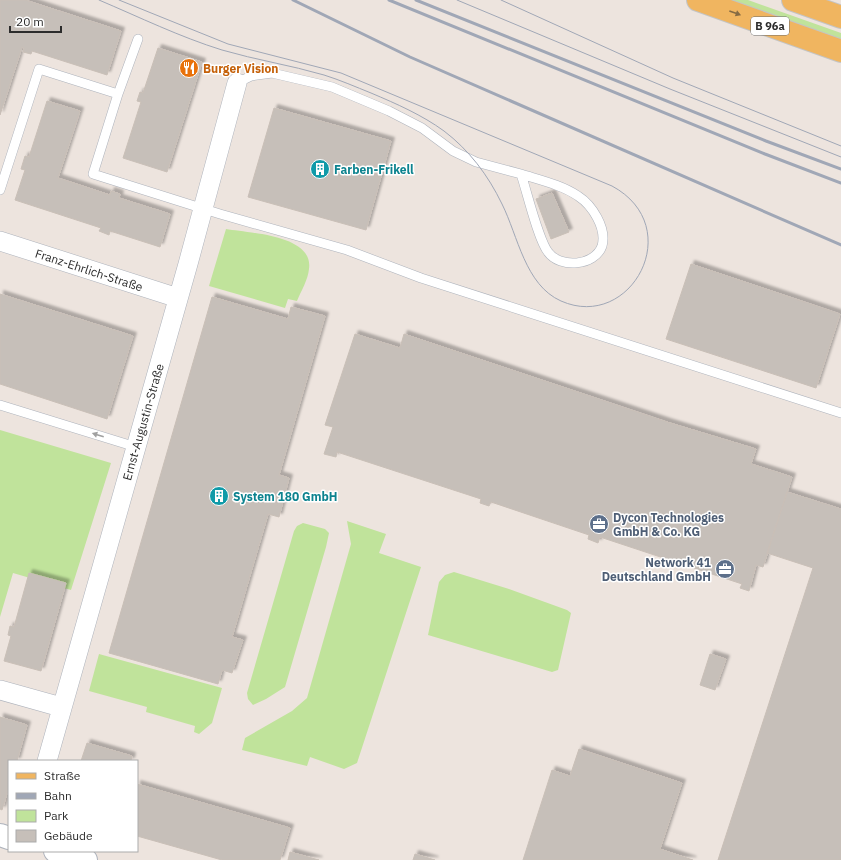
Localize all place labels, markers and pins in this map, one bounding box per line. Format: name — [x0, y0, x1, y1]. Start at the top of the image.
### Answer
restaurant icon: Burger Vision — [178, 57, 200, 79]
place label: Burger Vision — [203, 61, 278, 76]
building icon: Farben-Frikell — [309, 158, 331, 180]
place label: Farben-Frikell — [334, 162, 414, 177]
building icon: System 180 GmbH — [208, 485, 230, 507]
place label: System 180 GmbH — [233, 489, 337, 504]
place label: Dycon Technologies GmbH & Co. KG — [613, 510, 724, 539]
office icon: Dycon Technologies GmbH & Co. KG — [588, 513, 610, 535]
place label: Network 41 Deutschland GmbH — [602, 555, 711, 584]
office icon: Network 41 Deutschland GmbH — [714, 558, 736, 580]

